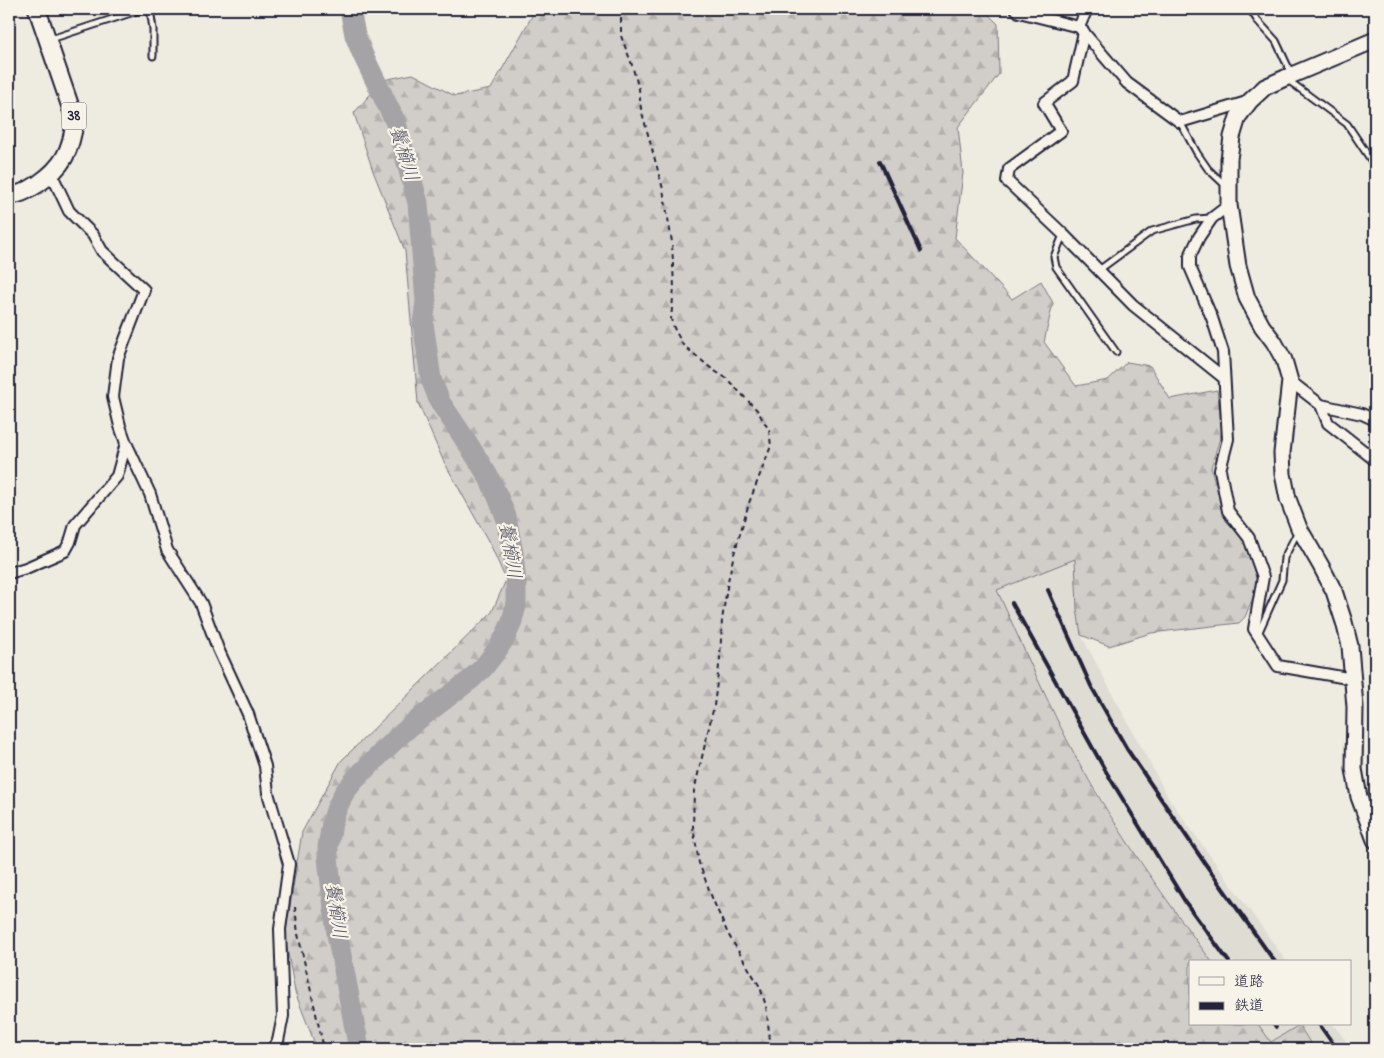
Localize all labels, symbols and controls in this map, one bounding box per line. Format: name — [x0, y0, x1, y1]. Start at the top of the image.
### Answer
road number: 38 — [62, 102, 86, 130]
water label: 鬢櫛川 — [382, 123, 424, 185]
water label: 鬢櫛川 — [491, 521, 527, 581]
water label: 鬢櫛川 — [318, 881, 352, 941]
legend — [1189, 960, 1352, 1026]
text: 道路 — [1234, 971, 1264, 993]
text: 鉄道 — [1234, 995, 1264, 1017]

